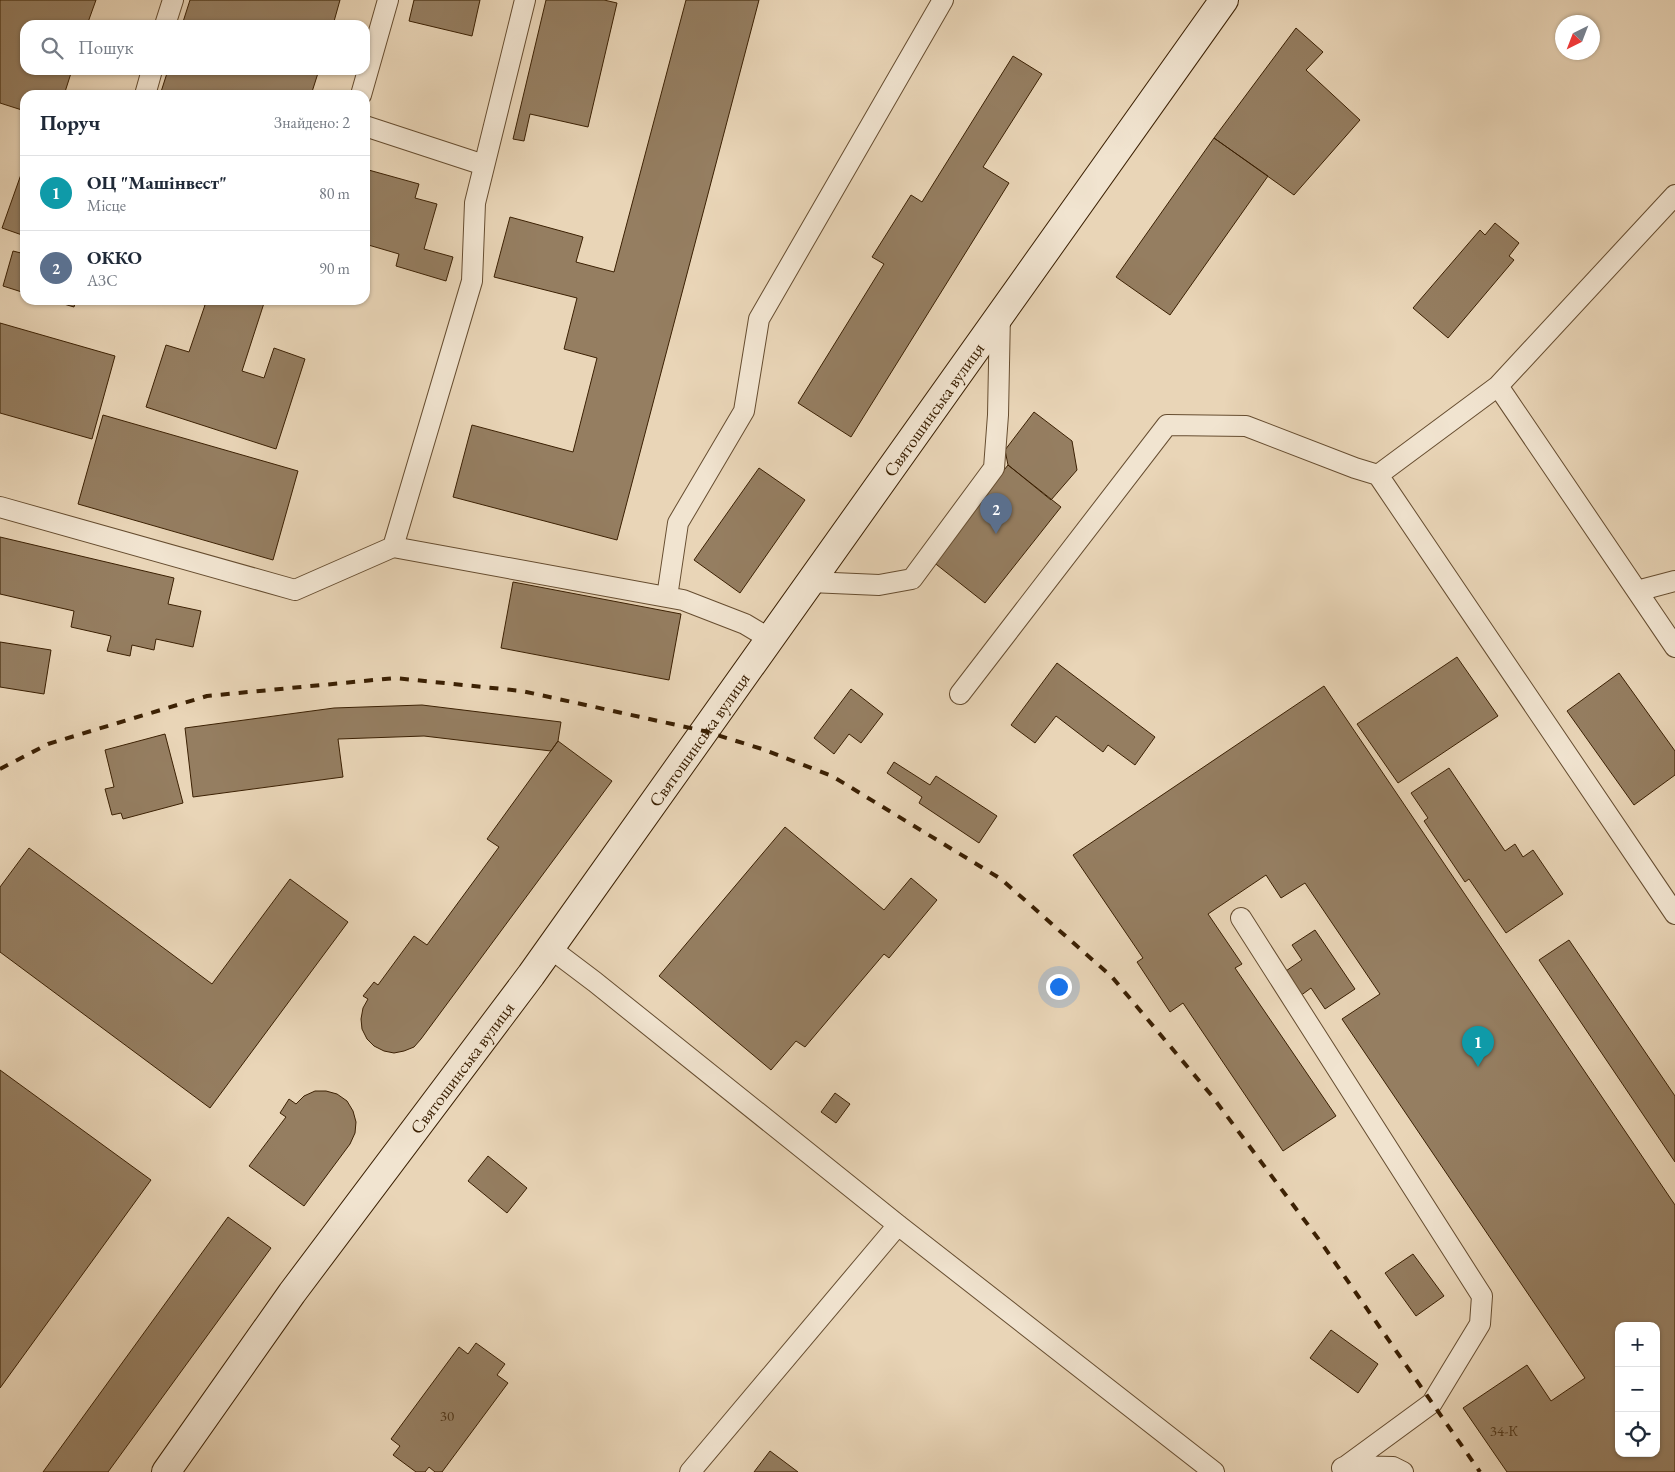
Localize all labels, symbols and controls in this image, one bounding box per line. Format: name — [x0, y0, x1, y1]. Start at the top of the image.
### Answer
north arrow — [1555, 15, 1600, 60]
search box — [20, 20, 370, 75]
icon: search — [38, 34, 66, 62]
text: Пошук — [78, 35, 134, 60]
text: Поруч — [40, 109, 100, 136]
text: Знайдено: 2 — [274, 112, 350, 133]
text: ОЦ "Машінвест" — [87, 170, 227, 195]
text: 1 — [52, 183, 60, 204]
text: 80 m — [319, 183, 350, 204]
text: Місце — [87, 195, 126, 216]
text: ОККО — [87, 245, 142, 270]
text: 2 — [52, 258, 60, 279]
text: 90 m — [319, 258, 350, 279]
text: АЗС — [87, 270, 118, 291]
street label: Святошинська вулиця — [878, 337, 989, 481]
pin: 2 — [980, 493, 1012, 534]
street label: Святошинська вулиця — [643, 667, 754, 811]
your location — [1046, 974, 1072, 1000]
street label: Святошинська вулиця — [404, 997, 519, 1138]
pin: 1 — [1462, 1026, 1494, 1067]
map controls — [1615, 1322, 1660, 1457]
button: + — [1615, 1322, 1660, 1367]
button: − — [1615, 1367, 1660, 1412]
house number: 30 — [440, 1406, 454, 1425]
button: locate — [1615, 1412, 1660, 1457]
house number: 34-К — [1490, 1421, 1518, 1440]

